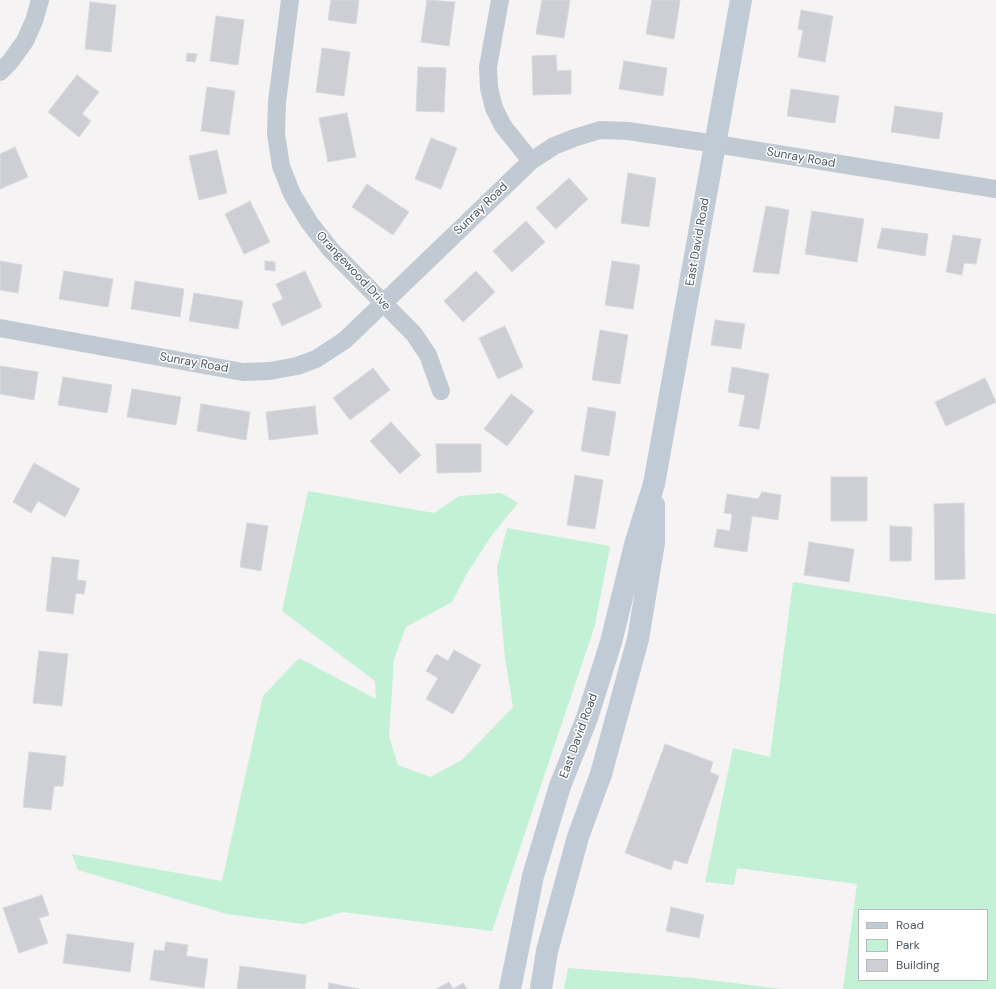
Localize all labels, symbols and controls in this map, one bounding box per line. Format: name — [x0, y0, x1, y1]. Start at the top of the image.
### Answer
street label: Sunray Road — [766, 145, 836, 171]
street label: Sunray Road — [451, 180, 511, 238]
street label: East David Road — [683, 197, 713, 287]
street label: Orangewood Drive — [313, 229, 393, 313]
street label: Sunray Road — [159, 350, 229, 376]
street label: East David Road — [557, 692, 601, 780]
legend — [858, 909, 988, 981]
text: Road — [896, 917, 924, 933]
text: Park — [896, 937, 920, 953]
text: Building — [896, 957, 940, 973]

